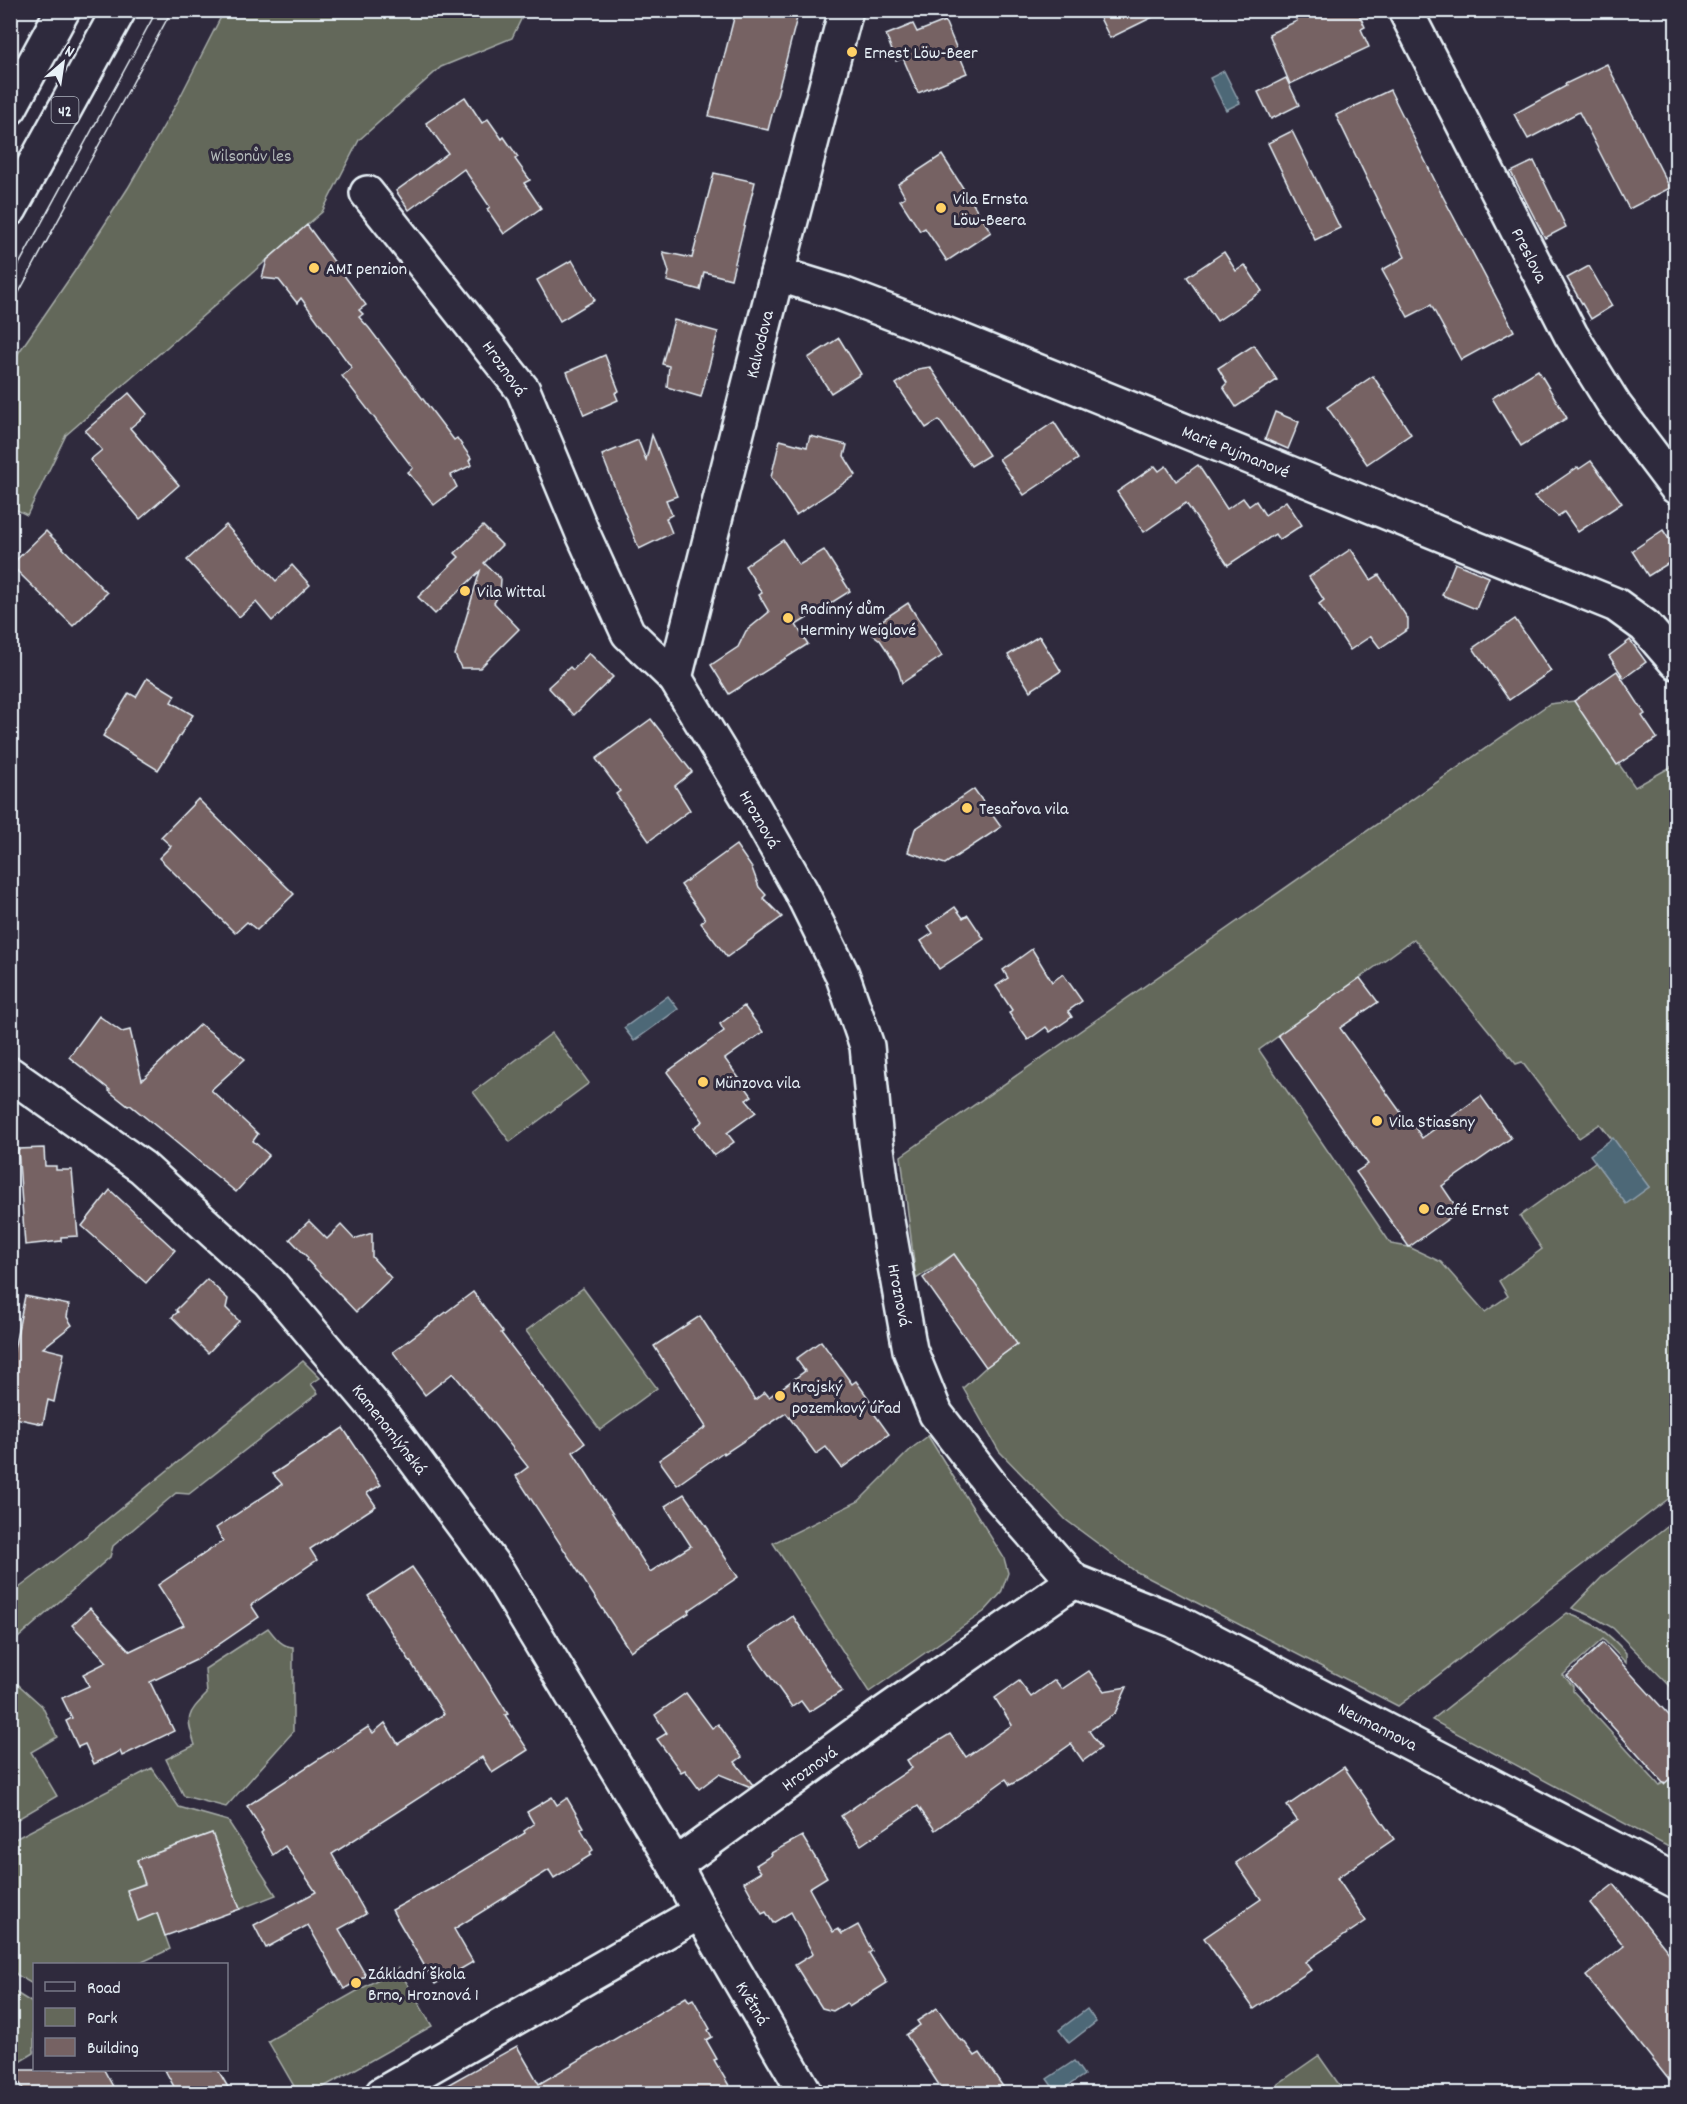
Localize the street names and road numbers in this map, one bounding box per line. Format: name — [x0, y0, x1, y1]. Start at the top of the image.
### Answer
road number: 42 — [52, 97, 78, 123]
street label: Preslova — [1503, 224, 1552, 288]
street label: Kalvodova — [741, 308, 782, 381]
street label: Hroznová — [474, 336, 531, 403]
street label: Marie Pujmanové — [1178, 420, 1293, 486]
street label: Hroznová — [731, 786, 785, 854]
street label: Hroznová — [879, 1262, 916, 1329]
street label: Kamenomlýnská — [344, 1380, 432, 1481]
street label: Neumannova — [1333, 1698, 1421, 1759]
street label: Hroznová — [777, 1741, 844, 1799]
street label: Květná — [728, 1977, 774, 2031]

